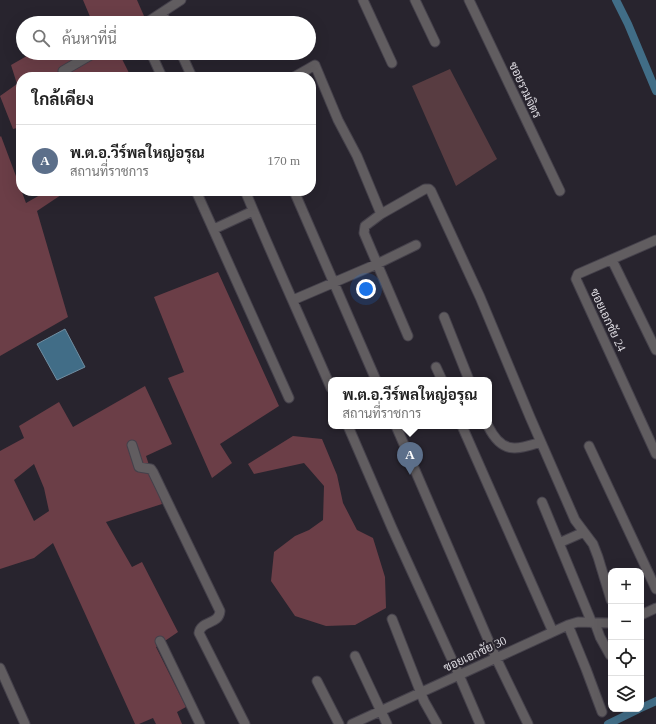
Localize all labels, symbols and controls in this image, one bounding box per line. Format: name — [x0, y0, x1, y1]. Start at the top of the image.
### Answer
search box — [16, 16, 316, 60]
icon: search — [30, 27, 52, 49]
text: ค้นหาที่นี่ — [62, 31, 117, 47]
street label: ซอยรวมจิตร — [506, 60, 544, 120]
text: ใกล้เคียง — [32, 90, 94, 109]
text: พ.ต.อ.วีร์พลใหญ่อรุณ — [70, 145, 205, 161]
text: A — [40, 153, 50, 168]
text: 170 m — [267, 153, 300, 168]
text: สถานที่ราชการ — [70, 164, 149, 179]
your location — [356, 279, 376, 299]
street label: ซอยเอกชัย 24 — [587, 286, 629, 354]
popup — [328, 377, 492, 429]
text: พ.ต.อ.วีร์พลใหญ่อรุณ — [343, 387, 477, 403]
text: สถานที่ราชการ — [343, 406, 421, 421]
pin: A — [397, 442, 423, 475]
map controls — [608, 568, 644, 712]
button: + — [608, 568, 644, 604]
button: − — [608, 604, 644, 640]
street label: ซอยเอกชัย 30 — [441, 633, 509, 675]
button: locate — [608, 640, 644, 676]
button: layers — [608, 676, 644, 712]

